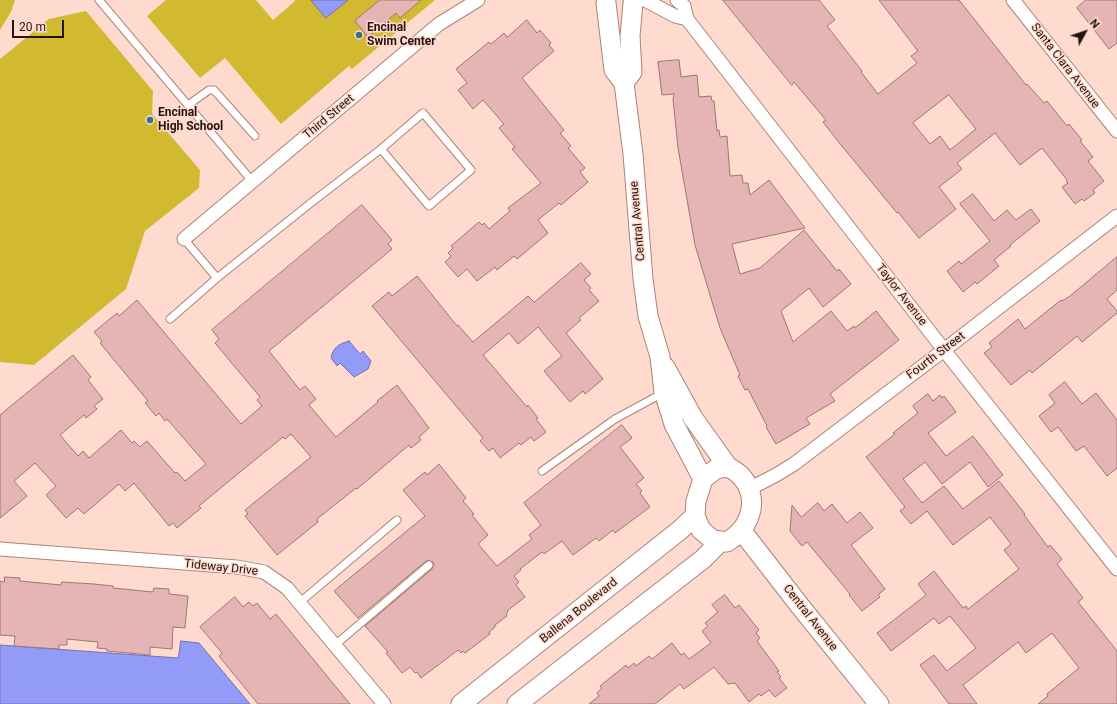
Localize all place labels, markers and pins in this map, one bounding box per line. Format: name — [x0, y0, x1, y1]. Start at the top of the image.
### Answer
place label: Encinal Swim Center — [367, 21, 436, 49]
marker: Encinal Swim Center — [354, 30, 364, 40]
place label: Encinal High School — [158, 106, 223, 134]
marker: Encinal High School — [145, 115, 155, 125]

